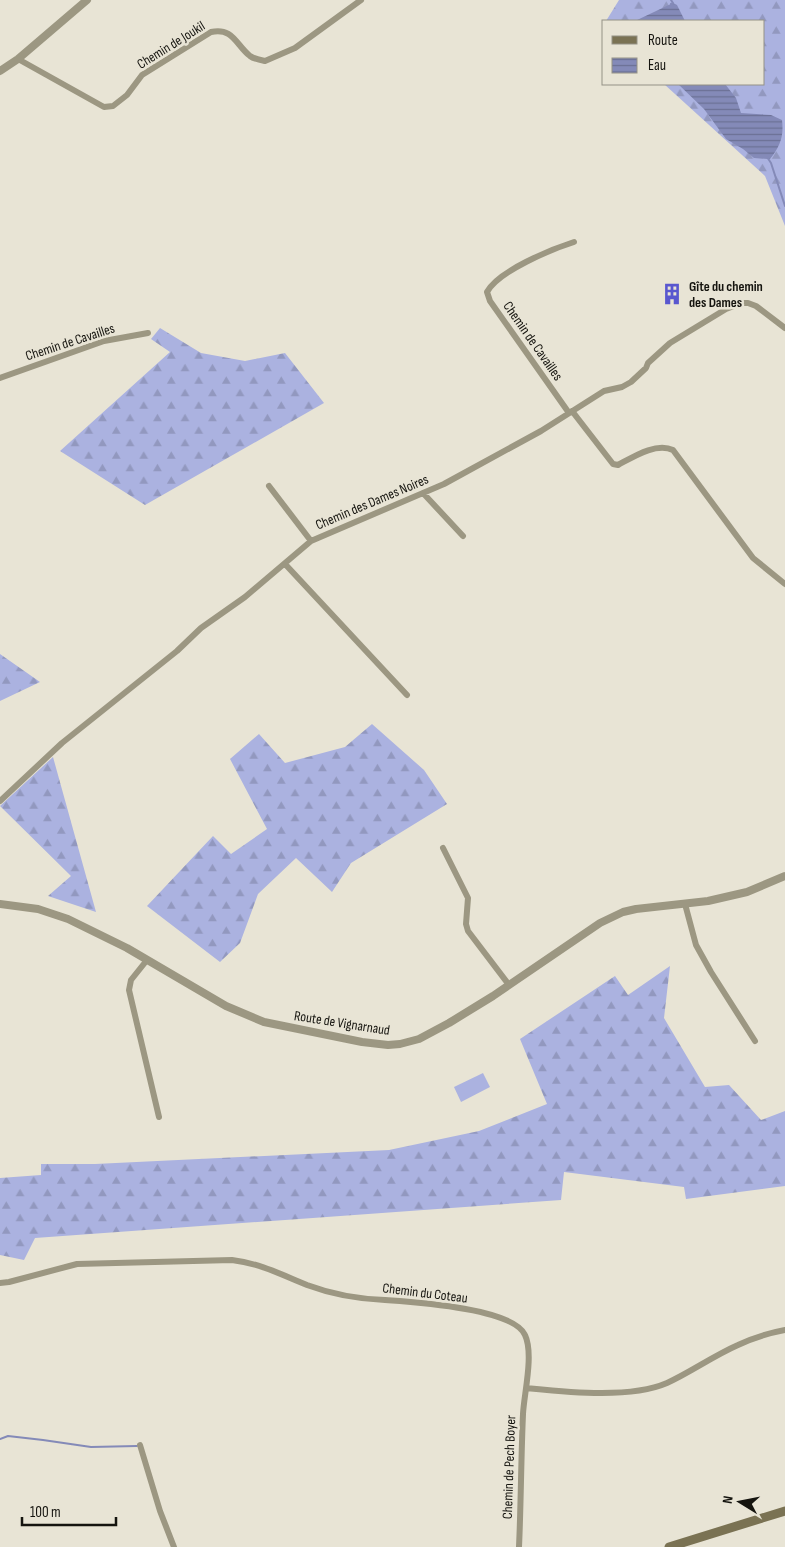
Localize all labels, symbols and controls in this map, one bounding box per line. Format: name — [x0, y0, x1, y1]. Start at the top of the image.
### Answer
street label: Chemin de Joukil — [134, 17, 208, 73]
legend — [602, 20, 765, 85]
text: Route — [648, 31, 678, 50]
text: Eau — [648, 56, 666, 75]
place label: Gîte du chemin des Dames — [689, 278, 763, 311]
building icon: Gîte du chemin des Dames — [659, 281, 685, 307]
street label: Chemin de Cavailles — [499, 298, 567, 384]
street label: Chemin de Cavailles — [23, 320, 117, 364]
street label: Chemin des Dames Noires — [313, 471, 431, 533]
street label: Route de Vignarnaud — [293, 1007, 391, 1039]
street label: Chemin du Coteau — [381, 1279, 469, 1307]
street label: Chemin de Pech Boyer — [499, 1415, 519, 1519]
north arrow — [715, 1477, 765, 1527]
scale bar — [22, 1494, 116, 1526]
text: N — [719, 1495, 737, 1505]
text: 100 m — [30, 1503, 61, 1522]

